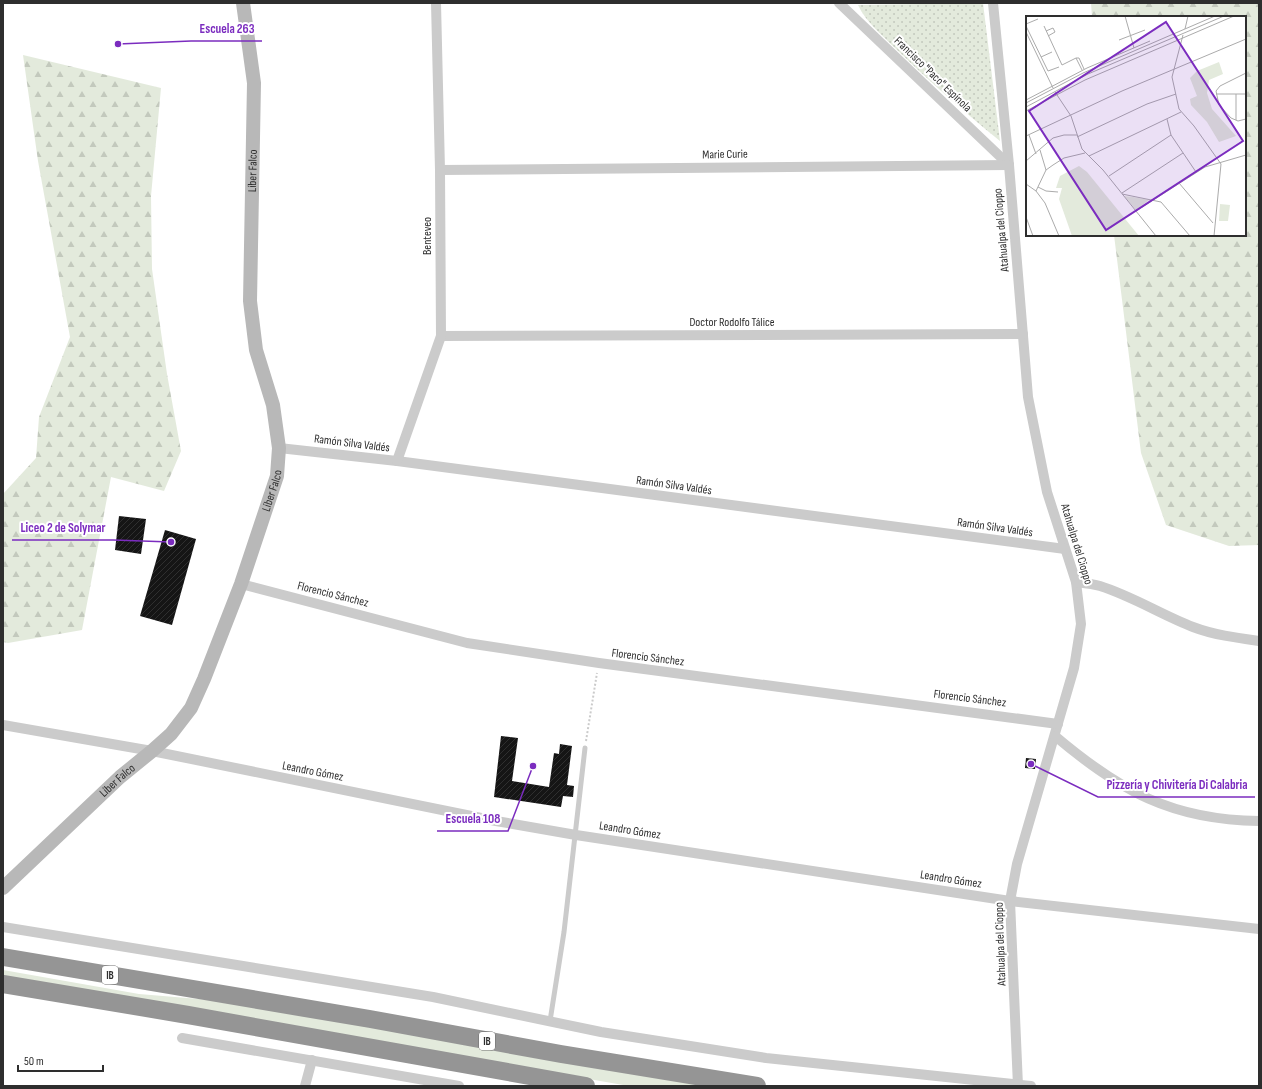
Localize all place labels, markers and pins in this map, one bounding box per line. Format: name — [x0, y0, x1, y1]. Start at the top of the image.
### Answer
callout: Escuela 263 — [191, 16, 262, 41]
callout: Liceo 2 de Solymar — [12, 515, 113, 540]
callout: Pizzería y Chivitería Di Calabria — [1098, 772, 1255, 797]
callout: Escuela 108 — [437, 806, 508, 831]

